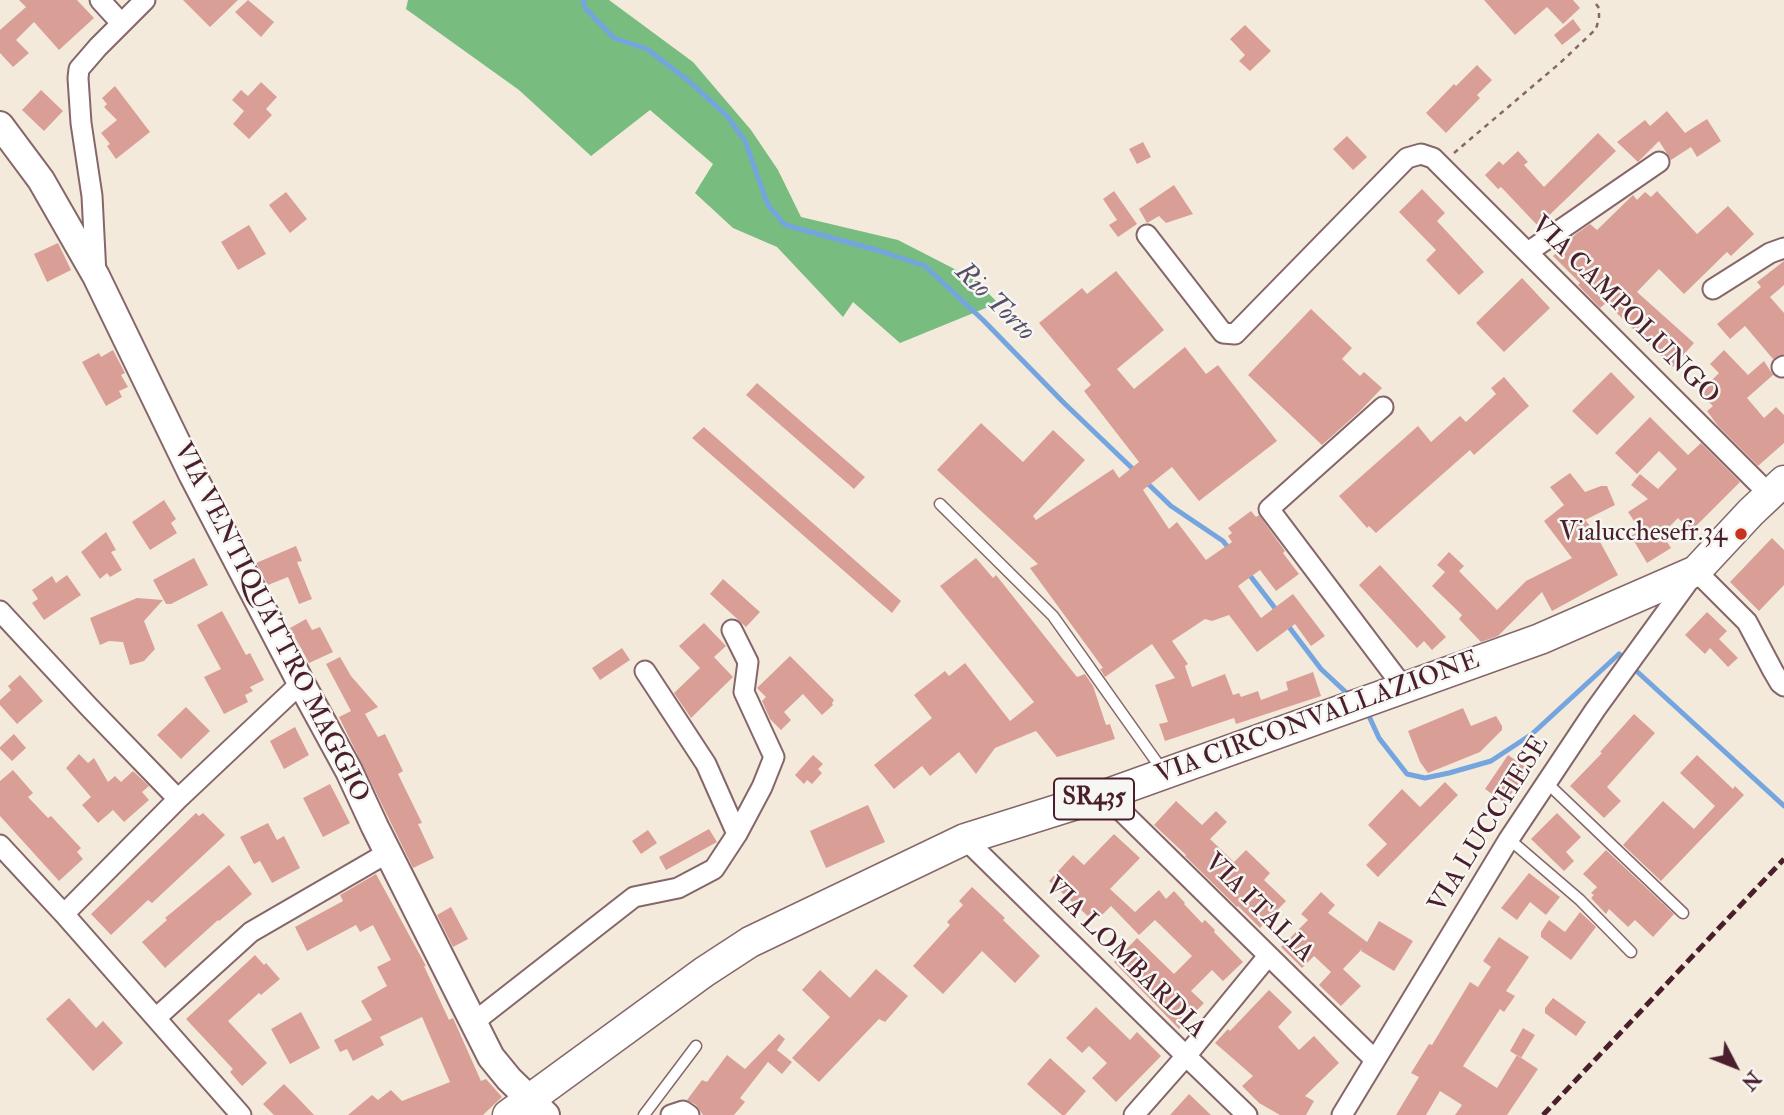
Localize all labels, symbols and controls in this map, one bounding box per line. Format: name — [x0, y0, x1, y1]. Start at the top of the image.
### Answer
street label: VIA CAMPOLUNGO — [1523, 210, 1725, 412]
water label: Rio Torto — [947, 257, 1041, 349]
street label: VIA VENTIQUATTRO MAGGIO — [165, 438, 375, 808]
place label: Vialucchesefr.34 — [1559, 518, 1727, 550]
marker: Vialucchesefr.34 — [1733, 526, 1749, 542]
street label: VIA CIRCONVALLAZIONE — [1152, 646, 1484, 792]
street label: VIA LUCCHESE — [1423, 731, 1557, 919]
road number: SR435 — [1054, 778, 1134, 820]
street label: VIA ITALIA — [1197, 848, 1319, 970]
street label: VIA LOMBARDIA — [1037, 872, 1211, 1046]
north arrow — [1700, 1031, 1770, 1101]
text: N — [1736, 1066, 1765, 1094]

